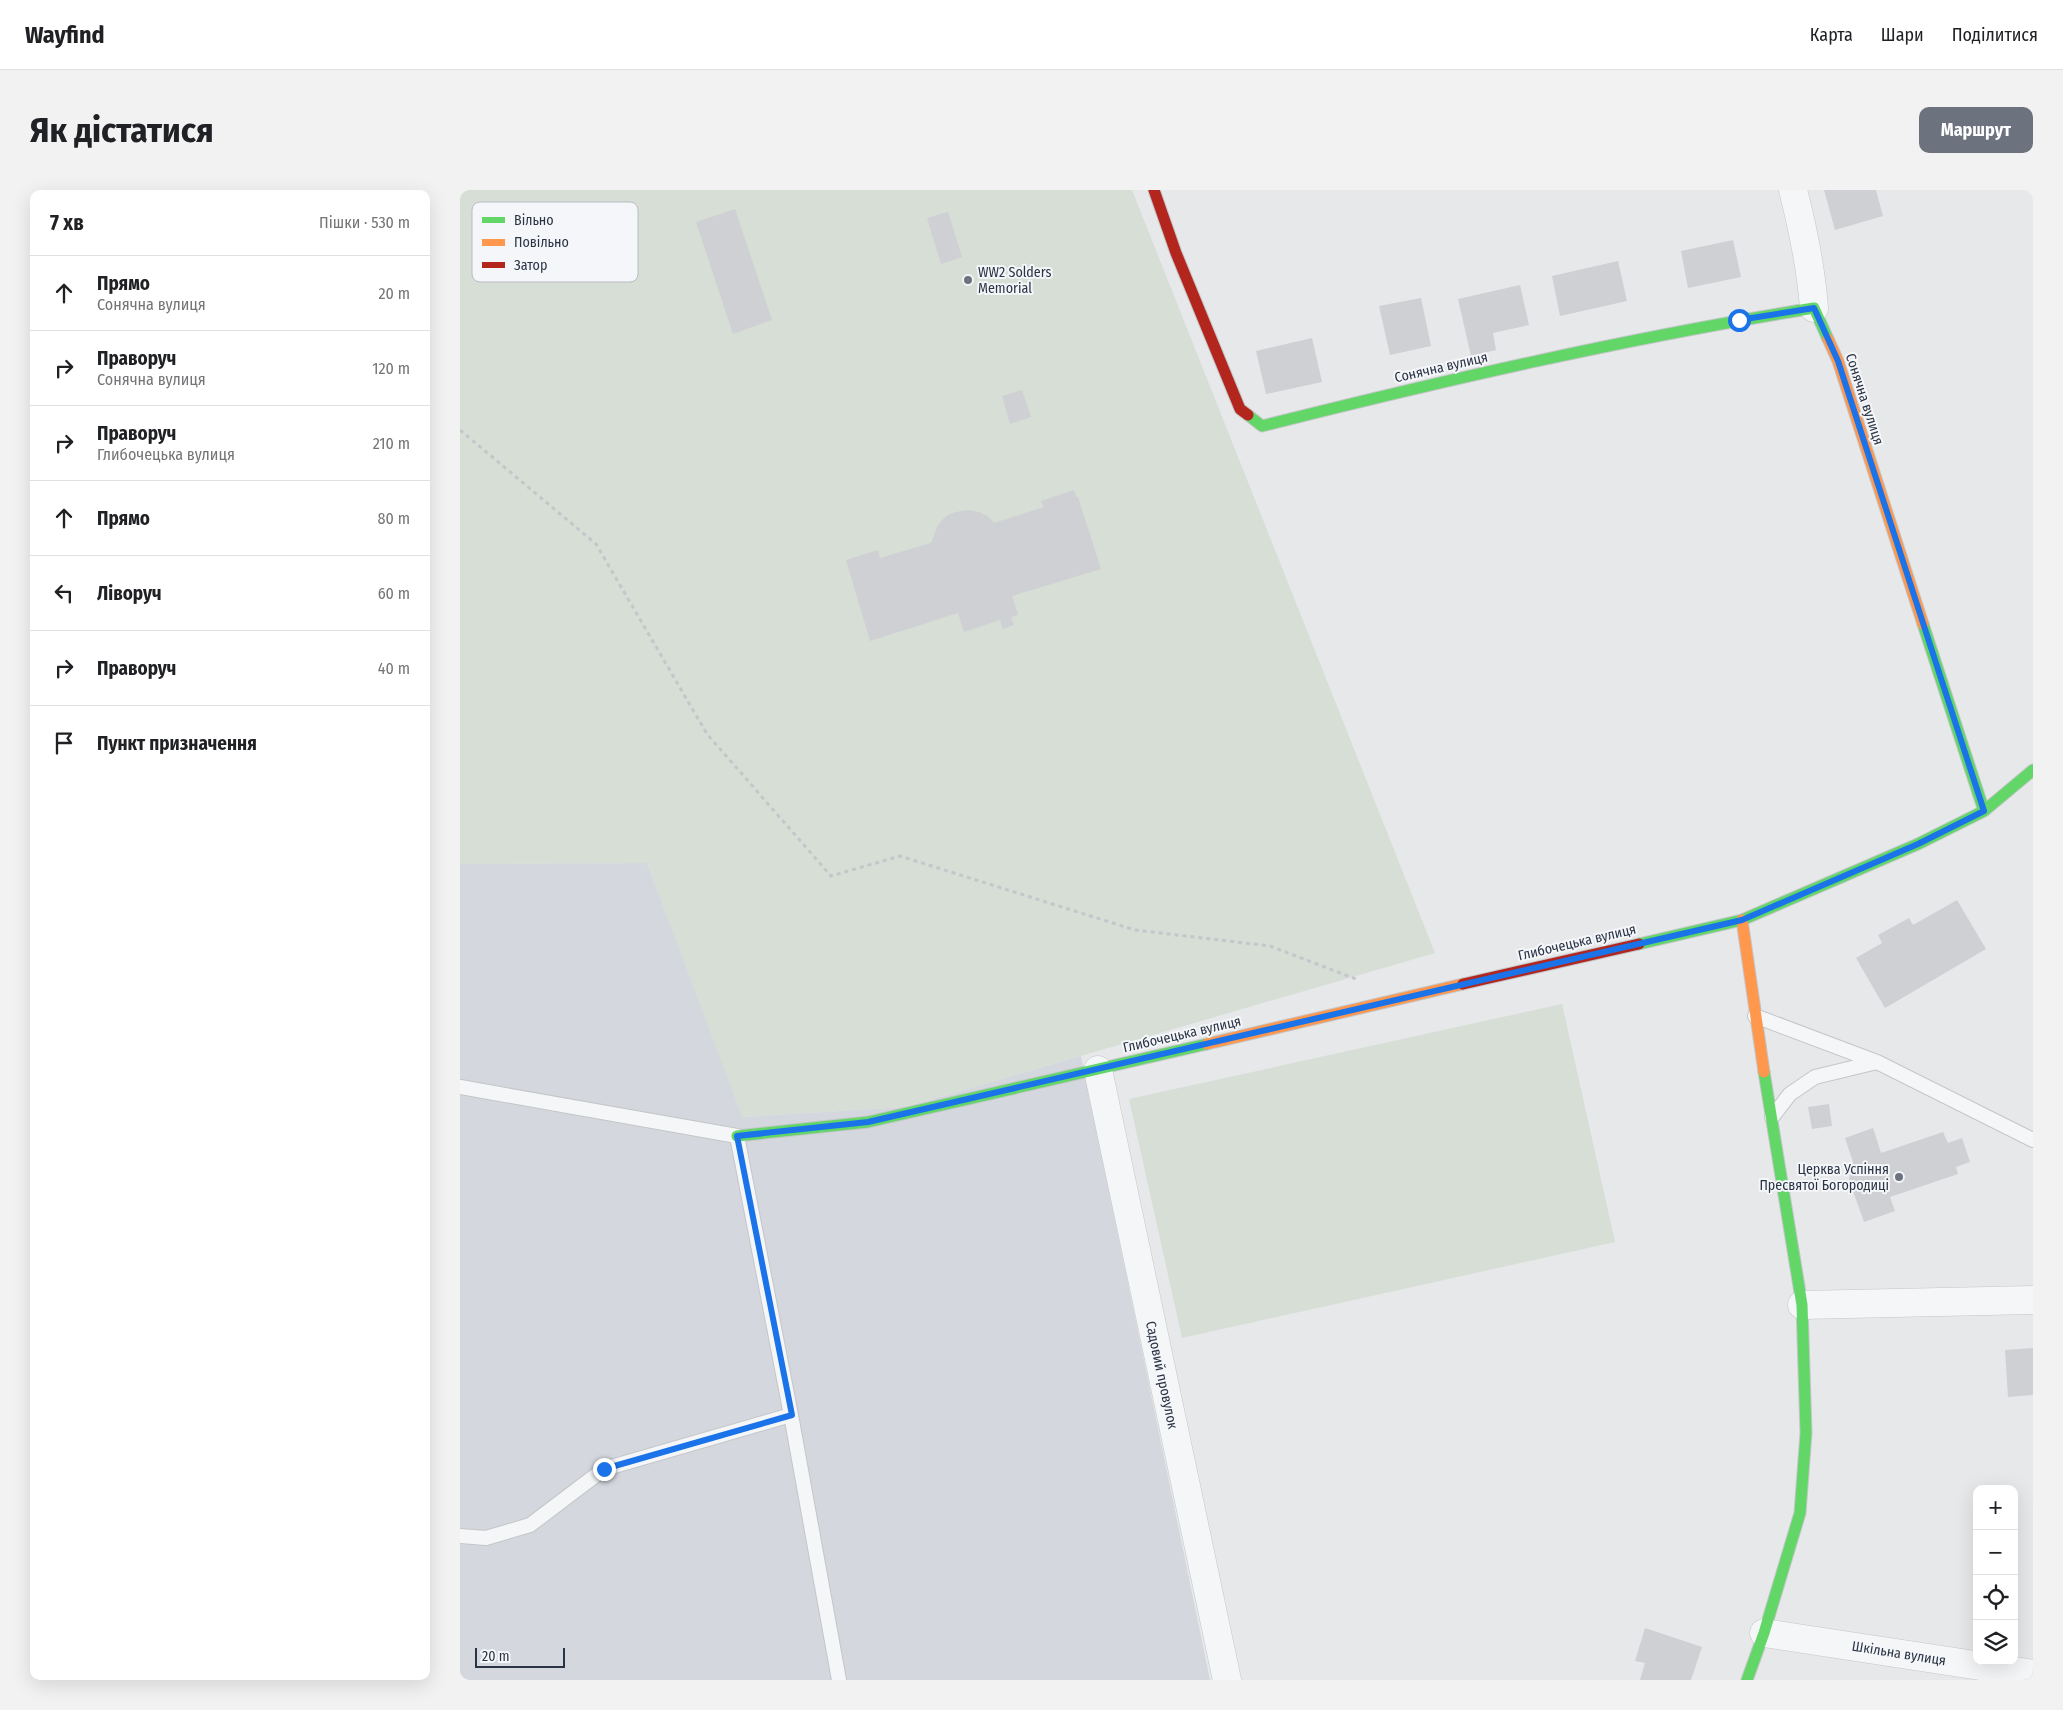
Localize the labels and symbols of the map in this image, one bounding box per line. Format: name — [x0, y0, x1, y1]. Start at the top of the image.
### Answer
legend — [472, 202, 638, 282]
text: Вільно — [514, 212, 554, 229]
text: Повільно — [514, 234, 569, 251]
text: Затор — [514, 257, 547, 274]
place label: WW2 Solders Memorial — [978, 264, 1051, 297]
marker: WW2 Solders Memorial — [962, 274, 974, 286]
route start — [1728, 309, 1751, 332]
street label: Сонячна вулиця — [1393, 349, 1489, 386]
street label: Сонячна вулиця — [1842, 351, 1887, 447]
street label: Глибочецька вулиця — [1516, 921, 1638, 964]
street label: Глибочецька вулиця — [1121, 1013, 1243, 1056]
place label: Церква Успіння Пресвятої Богородиці — [1759, 1161, 1889, 1194]
marker: Церква Успіння Пресвятої Богородиці — [1893, 1171, 1905, 1183]
street label: Садовий провулок — [1142, 1320, 1181, 1431]
route end — [593, 1458, 616, 1481]
street label: Шкільна вулиця — [1851, 1638, 1947, 1669]
scale bar — [475, 1645, 565, 1668]

